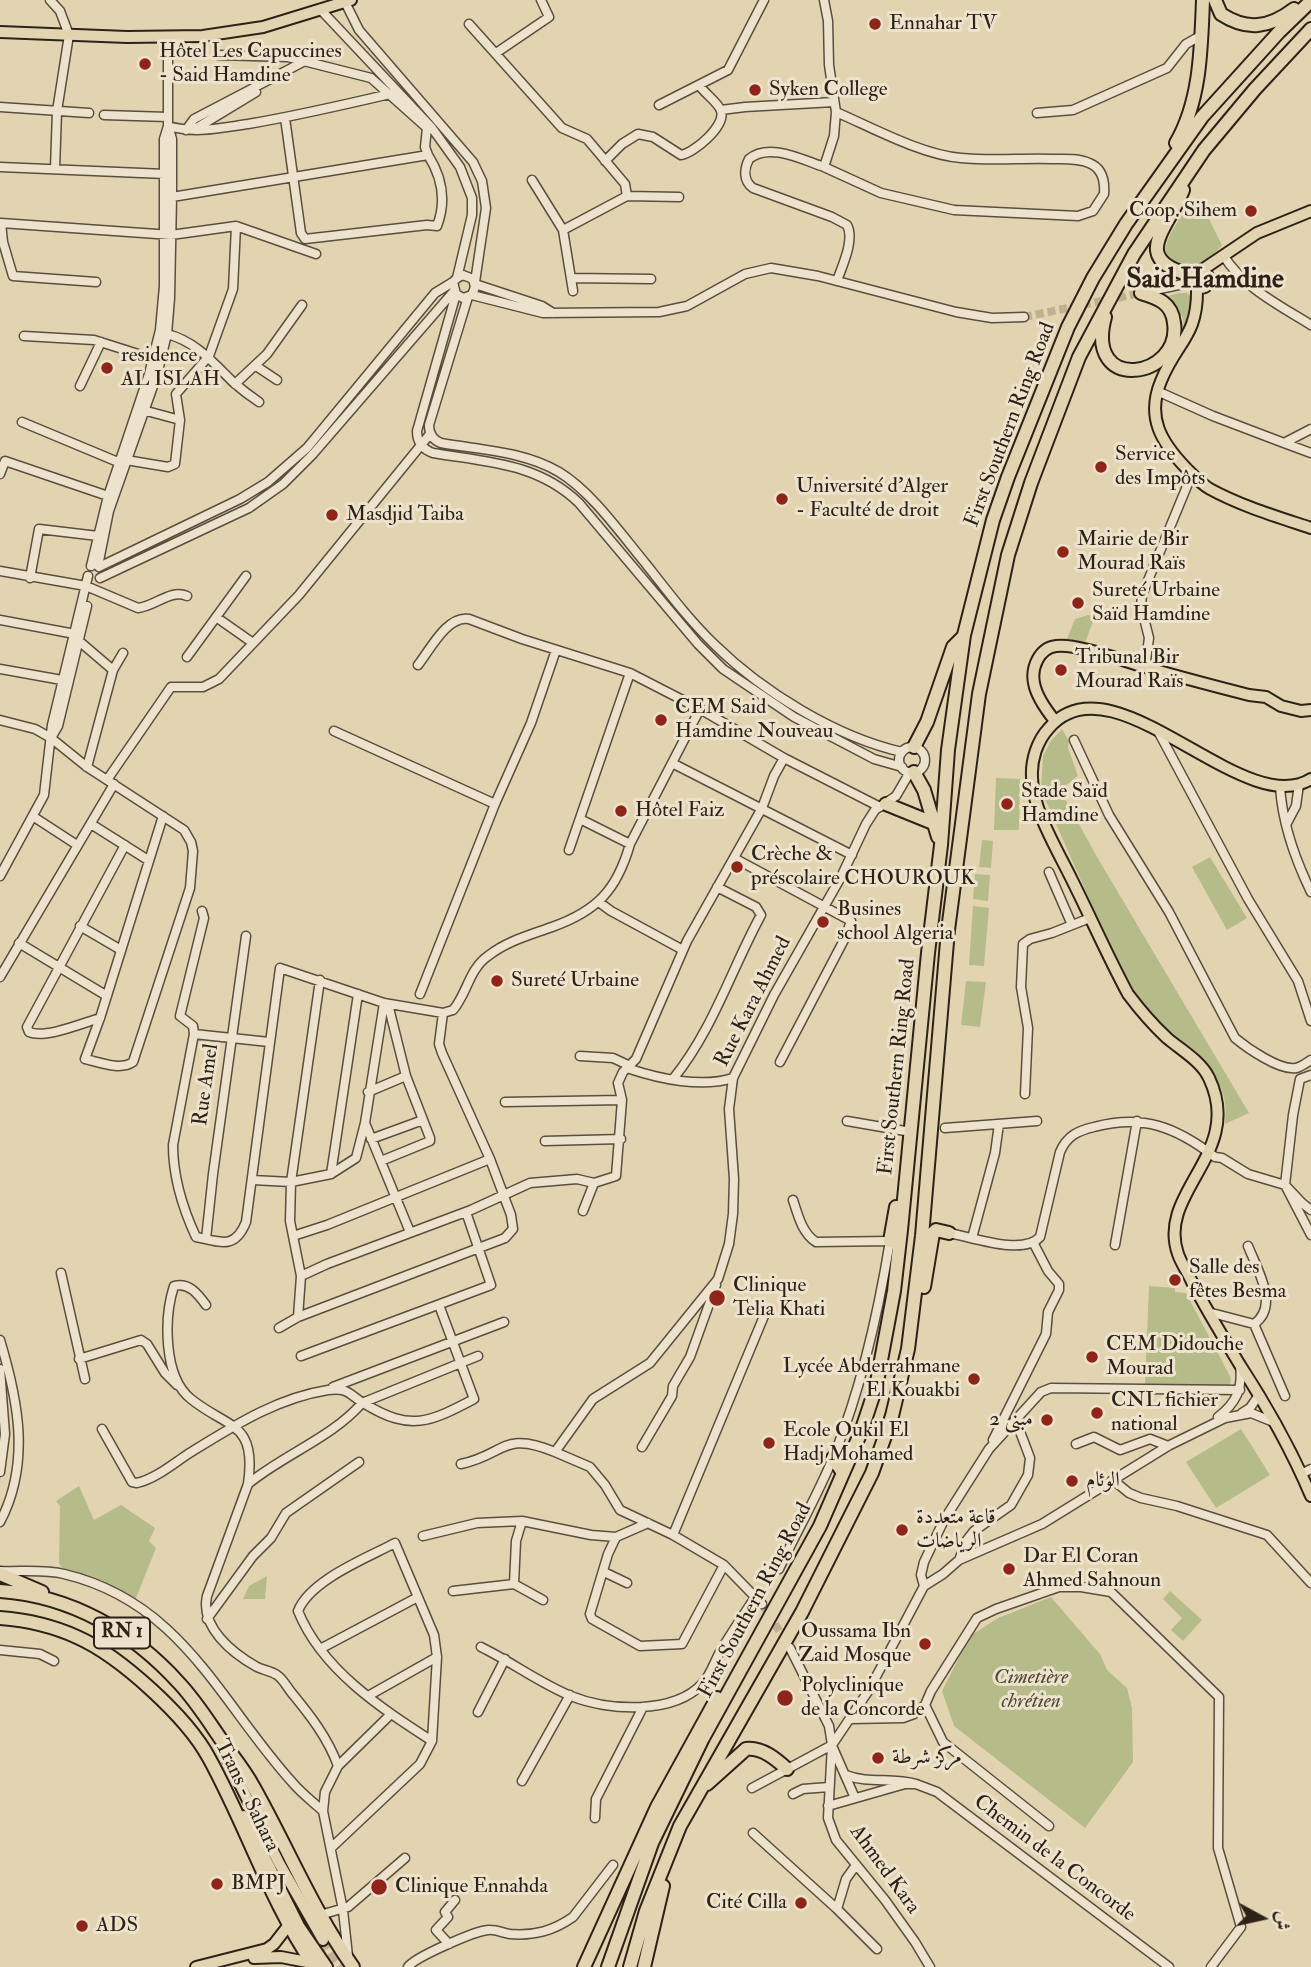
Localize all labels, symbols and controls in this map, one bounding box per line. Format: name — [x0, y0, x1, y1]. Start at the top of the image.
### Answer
place label: Ennahar TV — [889, 11, 997, 37]
marker: Ennahar TV — [867, 16, 883, 32]
place label: Hôtel Les Capuccines - Said Hamdine — [159, 39, 342, 89]
marker: Hôtel Les Capuccines - Said Hamdine — [137, 56, 153, 72]
place label: Syken College — [769, 77, 887, 103]
marker: Syken College — [747, 82, 763, 98]
place label: Coop. Sihem — [1129, 198, 1237, 224]
marker: Coop. Sihem — [1243, 203, 1259, 219]
district label: Said Hamdine — [1126, 264, 1284, 298]
street label: First Southern Ring Road — [960, 319, 1062, 531]
place label: residence AL ISLAH — [121, 343, 220, 393]
marker: residence AL ISLAH — [99, 360, 115, 376]
place label: Service des Impôts — [1115, 442, 1205, 492]
marker: Service des Impôts — [1093, 459, 1109, 475]
place label: Université d'Alger - Faculté de droit — [796, 474, 948, 524]
marker: Université d'Alger - Faculté de droit — [774, 491, 790, 507]
place label: Masdjid Taiba — [346, 502, 464, 528]
marker: Masdjid Taiba — [324, 507, 340, 523]
place label: Mairie de Bir Mourad Raïs — [1077, 527, 1189, 577]
marker: Mairie de Bir Mourad Raïs — [1055, 544, 1071, 560]
place label: Sureté Urbaine Saïd Hamdine — [1092, 578, 1220, 628]
marker: Sureté Urbaine Saïd Hamdine — [1070, 595, 1086, 611]
place label: Tribunal Bir Mourad Raïs — [1075, 645, 1184, 695]
marker: Tribunal Bir Mourad Raïs — [1053, 662, 1069, 678]
place label: CEM Said Hamdine Nouveau — [675, 695, 833, 745]
marker: CEM Said Hamdine Nouveau — [653, 712, 669, 728]
place label: Stade Saïd Hamdine — [1021, 779, 1108, 829]
marker: Stade Saïd Hamdine — [999, 796, 1015, 812]
place label: Hôtel Faiz — [635, 798, 724, 824]
marker: Hôtel Faiz — [613, 803, 629, 819]
place label: Crèche & préscolaire CHOUROUK — [751, 842, 975, 892]
marker: Crèche & préscolaire CHOUROUK — [729, 859, 745, 875]
place label: Busines school Algeria — [837, 897, 953, 947]
marker: Busines school Algeria — [815, 914, 831, 930]
street label: Rue Kara Ahmed — [710, 933, 798, 1071]
street label: First Southern Ring Road — [874, 958, 922, 1176]
place label: Sureté Urbaine — [511, 968, 639, 994]
marker: Sureté Urbaine — [489, 973, 505, 989]
street label: Rue Amel — [189, 1042, 225, 1128]
place label: Salle des fêtes Besma — [1189, 1255, 1286, 1305]
marker: Salle des fêtes Besma — [1167, 1272, 1183, 1288]
place label: Clinique Telia Khati — [733, 1273, 825, 1323]
marker: Clinique Telia Khati — [707, 1288, 727, 1308]
place label: CEM Didouche Mourad — [1106, 1332, 1243, 1382]
marker: CEM Didouche Mourad — [1084, 1349, 1100, 1365]
place label: Lycée Abderrahmane El Kouakbi — [783, 1354, 960, 1404]
marker: Lycée Abderrahmane El Kouakbi — [966, 1371, 982, 1387]
place label: CNL fichier national — [1111, 1388, 1218, 1438]
marker: CNL fichier national — [1089, 1405, 1105, 1421]
place label: مبنى 2 — [989, 1407, 1033, 1433]
marker: مبنى 2 — [1039, 1412, 1055, 1428]
place label: Ecole Oukil El Hadj Mohamed — [783, 1418, 913, 1468]
marker: Ecole Oukil El Hadj Mohamed — [761, 1435, 777, 1451]
place label: الوئام — [1086, 1468, 1120, 1494]
marker: الوئام — [1064, 1473, 1080, 1489]
street label: First Southern Ring Road — [694, 1499, 818, 1703]
place label: قاعة متعددة الرياضات — [916, 1505, 996, 1555]
marker: قاعة متعددة الرياضات — [894, 1522, 910, 1538]
place label: Dar El Coran Ahmed Sahnoun — [1023, 1544, 1161, 1594]
marker: Dar El Coran Ahmed Sahnoun — [1001, 1561, 1017, 1577]
road number: RN 1 — [94, 1618, 150, 1648]
place label: Oussama Ibn Zaid Mosque — [799, 1619, 911, 1669]
marker: Oussama Ibn Zaid Mosque — [917, 1636, 933, 1652]
park label: Cimetière chrétien — [994, 1665, 1068, 1715]
place label: Polyclinique de la Concorde — [801, 1673, 925, 1723]
marker: Polyclinique de la Concorde — [775, 1688, 795, 1708]
street label: Trans - Sahara — [208, 1736, 284, 1856]
place label: مركز شرطة — [892, 1745, 962, 1771]
marker: مركز شرطة — [870, 1750, 886, 1766]
street label: Chemin de la Concorde — [968, 1790, 1140, 1928]
street label: Ahmed Kara — [843, 1821, 925, 1919]
place label: BMPJ — [231, 1871, 286, 1897]
place label: Clinique Ennahda — [395, 1874, 548, 1900]
marker: BMPJ — [209, 1876, 225, 1892]
marker: Clinique Ennahda — [369, 1877, 389, 1897]
north arrow — [1227, 1883, 1297, 1953]
place label: Cité Cilla — [706, 1890, 787, 1916]
marker: Cité Cilla — [793, 1895, 809, 1911]
text: ش — [1270, 1910, 1296, 1932]
place label: ADS — [96, 1913, 138, 1939]
marker: ADS — [74, 1918, 90, 1934]

